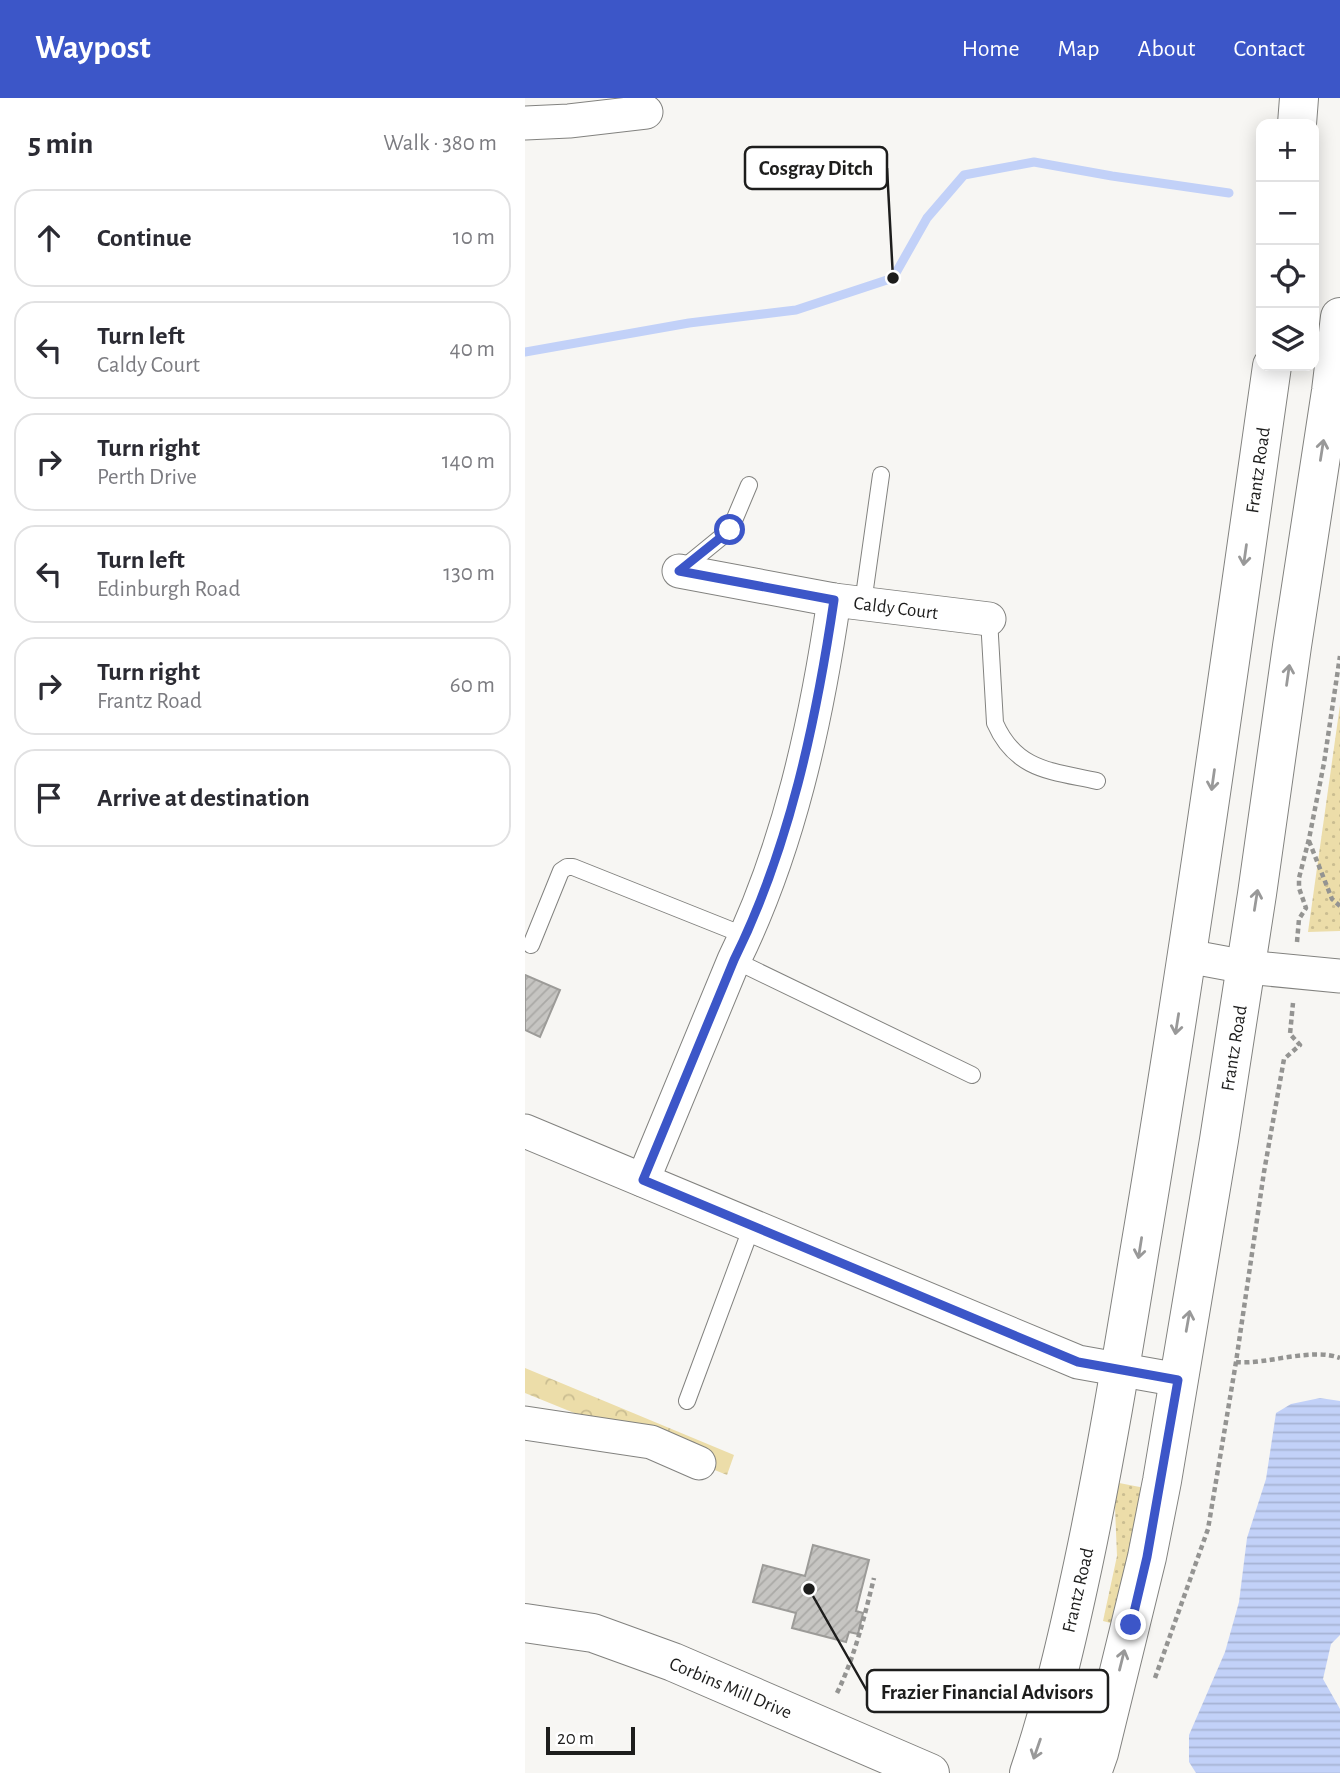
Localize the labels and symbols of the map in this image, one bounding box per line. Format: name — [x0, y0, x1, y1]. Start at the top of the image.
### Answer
callout: Cosgray Ditch — [745, 147, 887, 189]
text: Cosgray Ditch — [759, 158, 873, 179]
street label: Frantz Road — [1243, 426, 1274, 514]
one-way arrow — [1316, 439, 1329, 462]
route start — [714, 514, 745, 545]
one-way arrow — [1238, 543, 1251, 565]
street label: Caldy Court — [852, 594, 939, 623]
one-way arrow — [1282, 664, 1295, 687]
one-way arrow — [1206, 768, 1219, 791]
one-way arrow — [1250, 889, 1263, 912]
street label: Frantz Road — [1218, 1004, 1251, 1093]
one-way arrow — [1170, 1012, 1183, 1035]
one-way arrow — [1133, 1236, 1146, 1259]
one-way arrow — [1182, 1310, 1195, 1333]
street label: Frantz Road — [1059, 1546, 1098, 1635]
route end — [1115, 1609, 1146, 1640]
one-way arrow — [1116, 1649, 1129, 1672]
street label: Corbins Mill Drive — [667, 1654, 794, 1723]
callout: Frazier Financial Advisors — [867, 1670, 1108, 1712]
text: Frazier Financial Advisors — [881, 1682, 1093, 1703]
scale bar — [546, 1724, 635, 1756]
one-way arrow — [1030, 1738, 1043, 1760]

